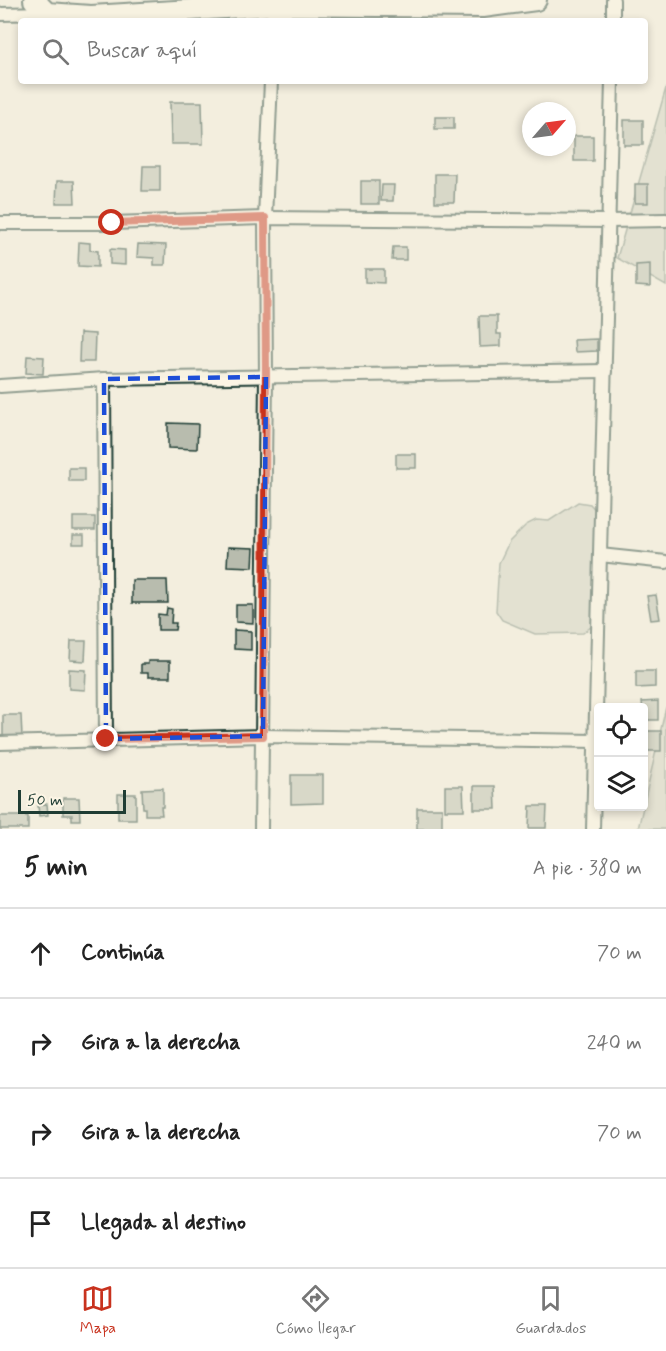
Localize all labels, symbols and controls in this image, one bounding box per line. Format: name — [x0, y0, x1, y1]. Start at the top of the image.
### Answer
search box — [18, 18, 648, 84]
icon: search — [39, 35, 72, 68]
text: Buscar aquí — [87, 37, 198, 65]
north arrow — [522, 102, 576, 156]
route start — [98, 209, 124, 235]
map controls — [594, 703, 648, 811]
button: locate — [594, 703, 648, 757]
route end — [92, 725, 118, 751]
button: layers — [594, 757, 648, 811]
scale bar — [18, 787, 126, 814]
text: 50 m — [27, 790, 63, 811]
text: 5 min — [24, 851, 88, 885]
text: A pie · 380 m — [533, 855, 642, 882]
icon: ahead — [24, 937, 57, 970]
text: Continúa — [81, 939, 165, 967]
text: 70 m — [597, 940, 642, 967]
icon: right — [24, 1027, 57, 1060]
text: Gira a la derecha — [81, 1029, 241, 1057]
text: 240 m — [587, 1030, 642, 1057]
icon: right — [24, 1117, 57, 1150]
text: Gira a la derecha — [81, 1119, 241, 1147]
text: 70 m — [597, 1120, 642, 1147]
icon: arrive — [24, 1207, 57, 1240]
text: Llegada al destino — [81, 1209, 246, 1237]
tab: Mapa — [80, 1282, 116, 1339]
tab: Cómo llegar — [276, 1282, 356, 1339]
tab: Guardados — [515, 1282, 586, 1339]

